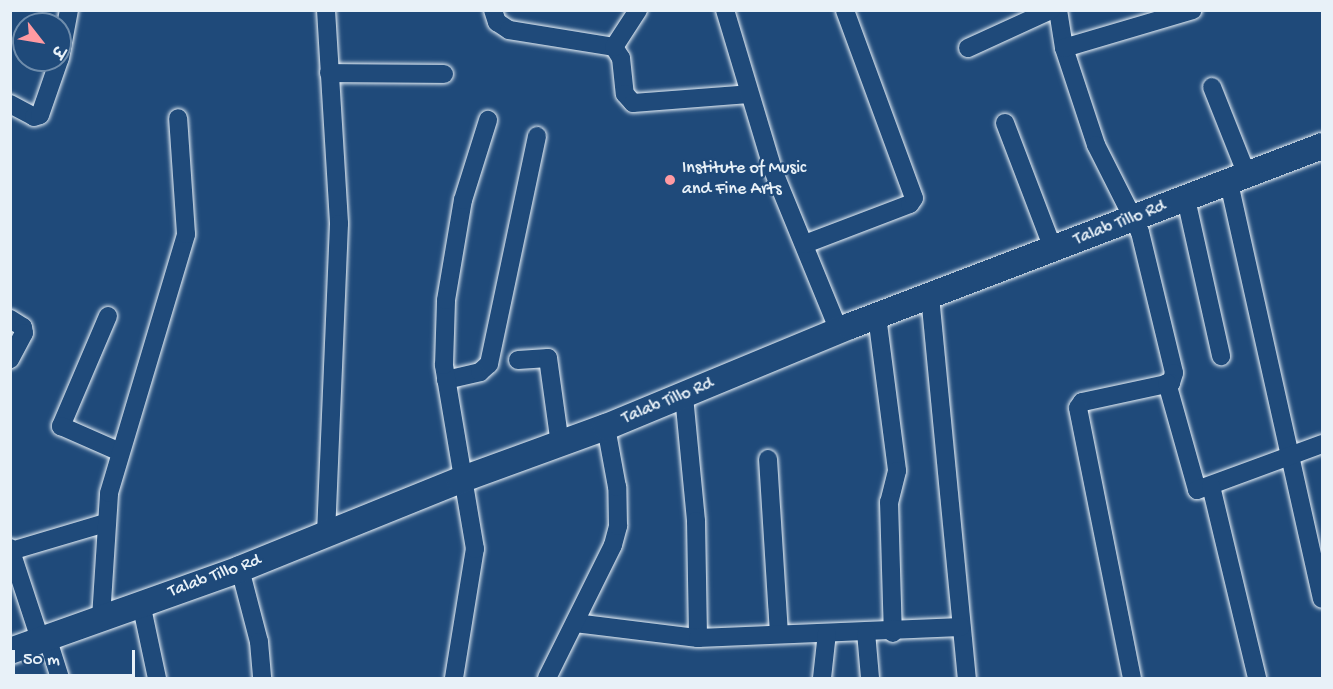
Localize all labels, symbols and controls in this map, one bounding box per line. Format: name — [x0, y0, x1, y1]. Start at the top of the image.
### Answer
north arrow — [12, 12, 72, 72]
text: उ — [45, 41, 67, 60]
place label: Institute of Music and Fine Arts — [682, 159, 806, 201]
marker: Institute of Music and Fine Arts — [663, 173, 677, 187]
street label: Talab Tillo Rd — [1071, 197, 1169, 251]
street label: Talab Tillo Rd — [619, 374, 717, 430]
street label: Talab Tillo Rd — [166, 550, 264, 604]
scale bar — [15, 638, 138, 676]
text: 50 m — [23, 650, 60, 671]

